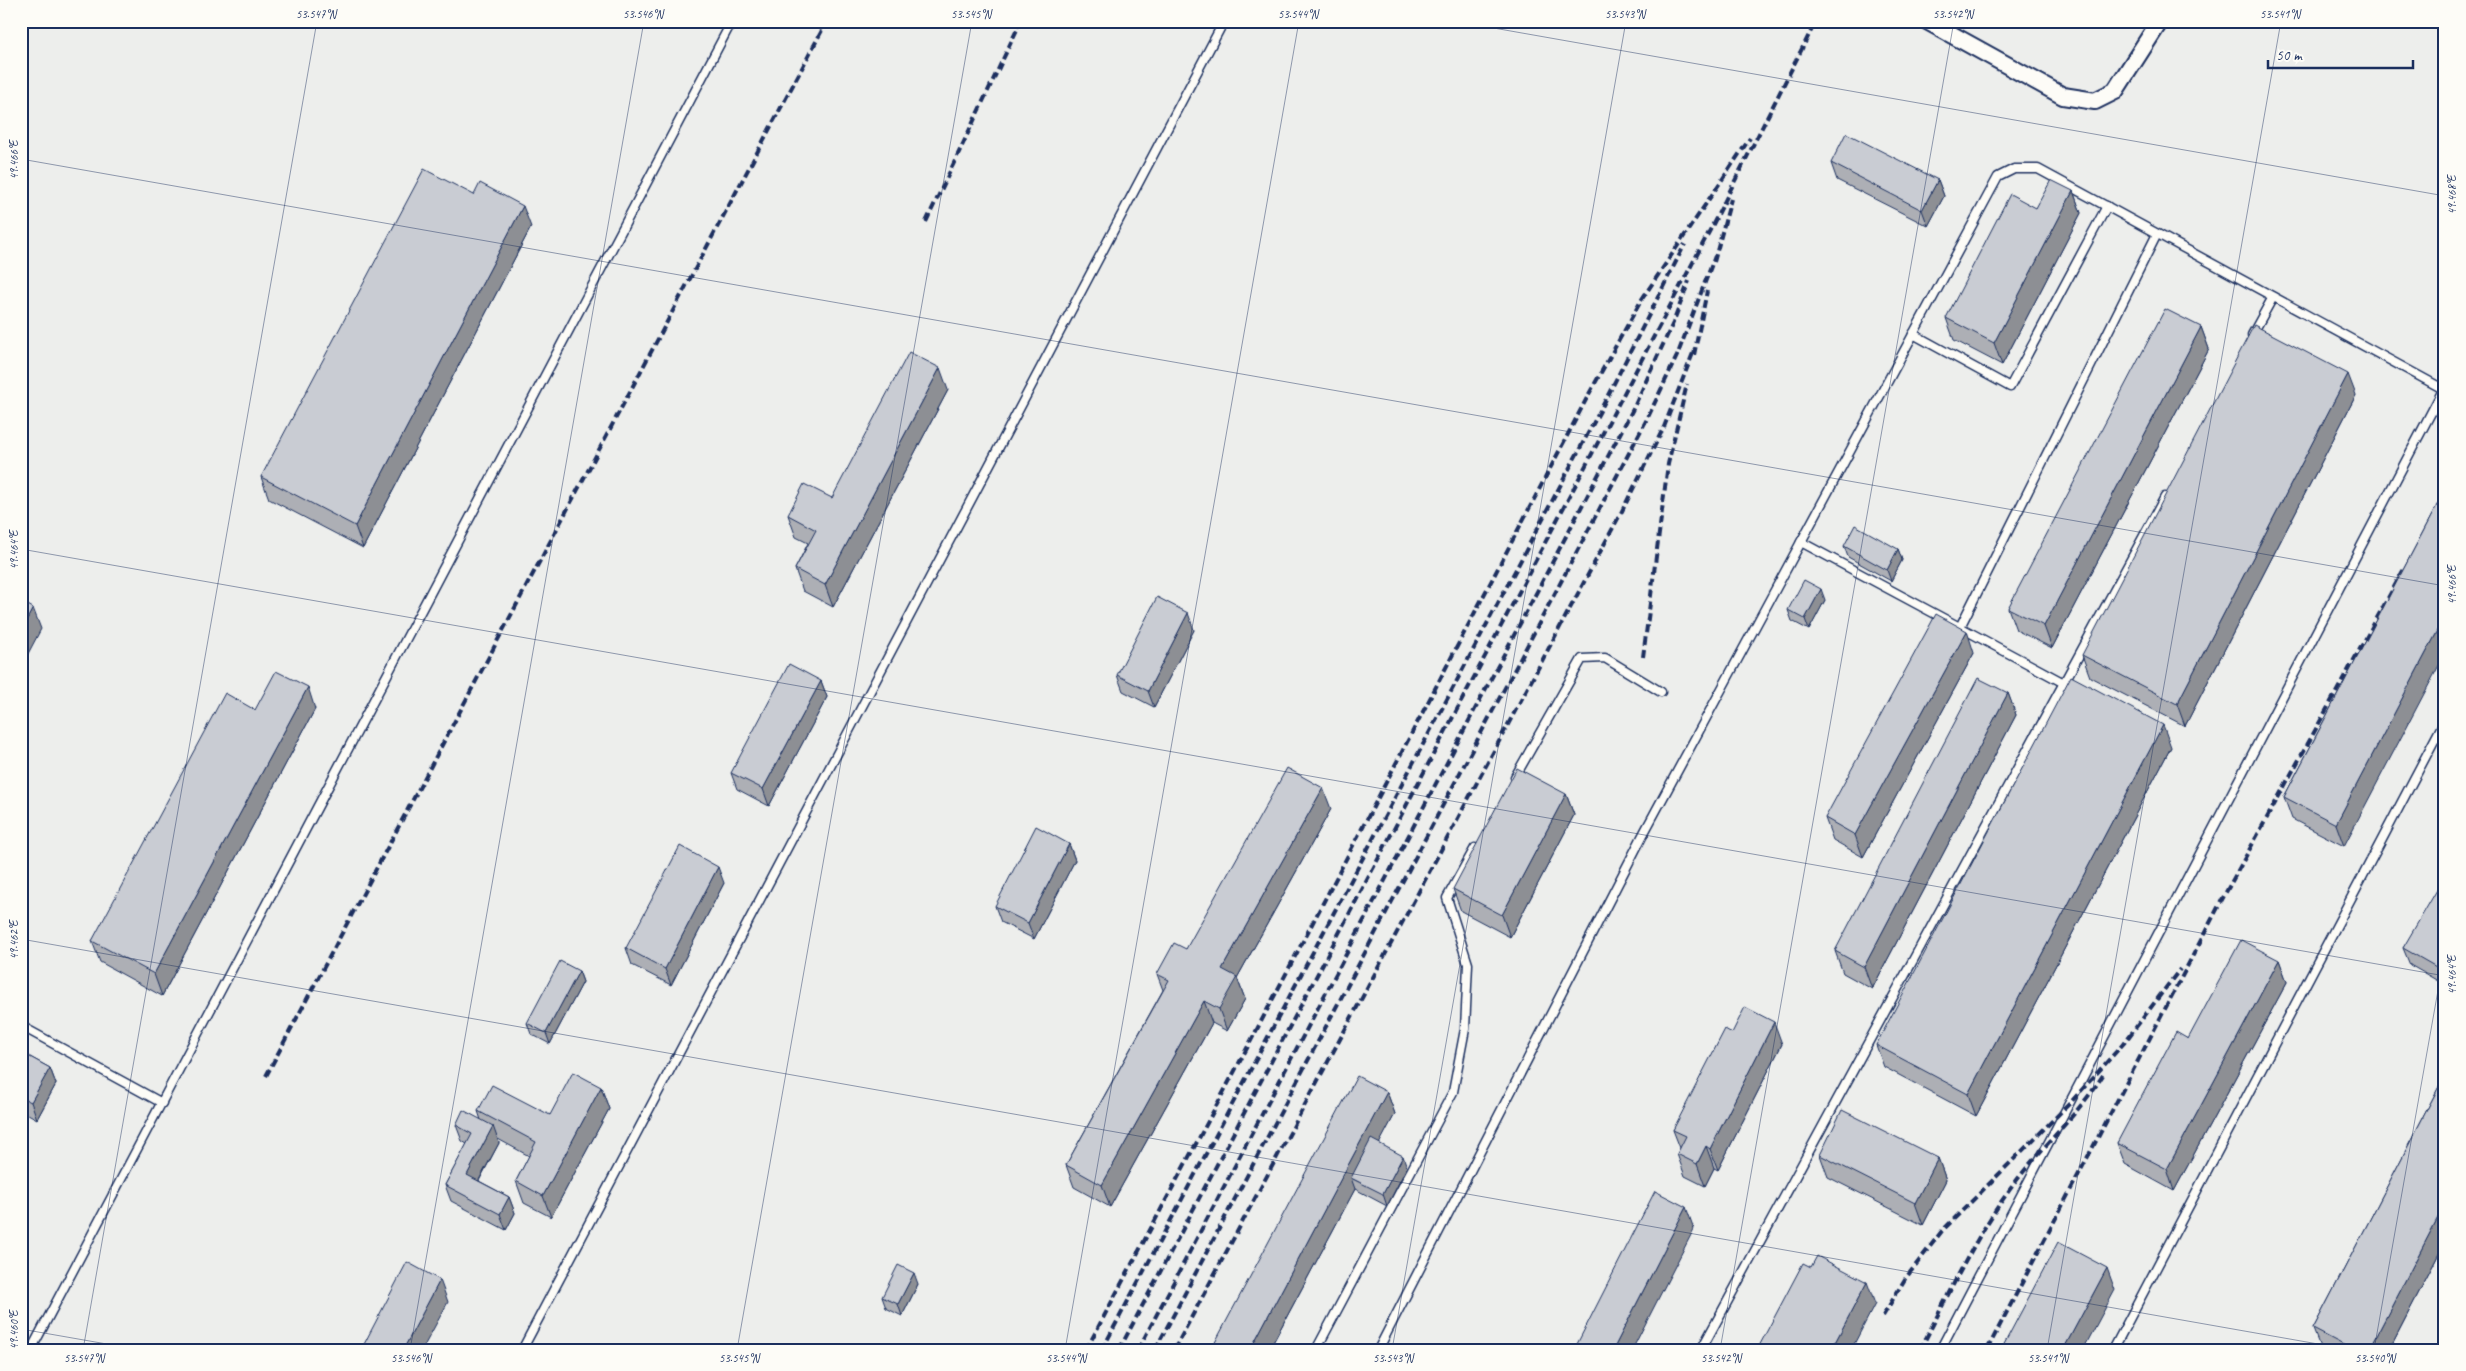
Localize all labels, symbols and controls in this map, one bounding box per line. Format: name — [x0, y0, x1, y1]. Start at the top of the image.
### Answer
text: 53.547°N — [296, 6, 338, 22]
text: 53.546°N — [623, 6, 665, 22]
text: 53.545°N — [951, 6, 993, 22]
text: 53.544°N — [1278, 6, 1320, 22]
text: 53.543°N — [1605, 6, 1647, 22]
text: 53.542°N — [1933, 6, 1975, 22]
text: 53.541°N — [2260, 6, 2302, 22]
scale bar — [2268, 38, 2414, 70]
text: 50 m — [2276, 46, 2303, 65]
text: 49.466°E — [6, 139, 22, 180]
text: 49.468°E — [2444, 174, 2460, 215]
text: 49.464°E — [6, 529, 22, 570]
text: 49.466°E — [2444, 564, 2460, 605]
text: 49.462°E — [6, 919, 22, 960]
text: 49.464°E — [2444, 954, 2460, 995]
text: 49.460°E — [6, 1309, 22, 1350]
text: 53.547°N — [64, 1350, 106, 1366]
text: 53.546°N — [391, 1350, 433, 1366]
text: 53.545°N — [719, 1350, 761, 1366]
text: 53.544°N — [1046, 1350, 1088, 1366]
text: 53.543°N — [1373, 1350, 1415, 1366]
text: 53.542°N — [1701, 1350, 1743, 1366]
text: 53.541°N — [2028, 1350, 2070, 1366]
text: 53.540°N — [2355, 1350, 2397, 1366]

